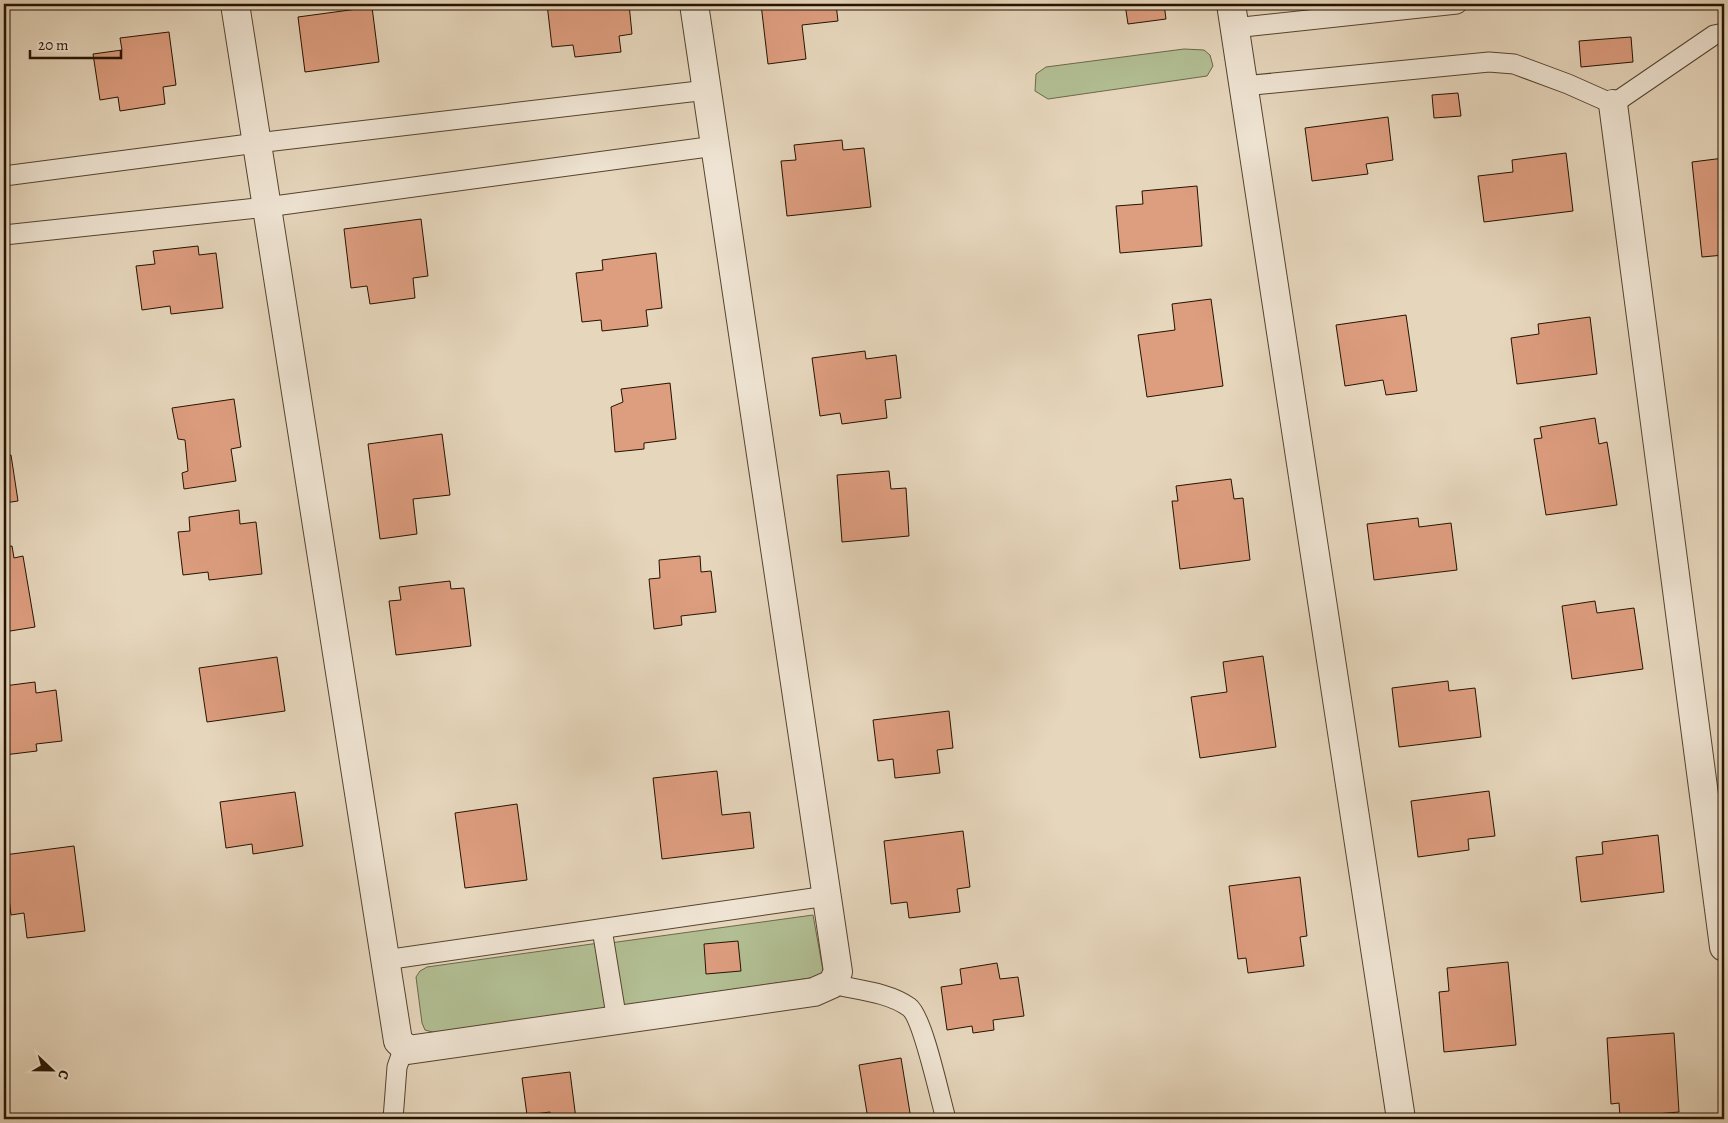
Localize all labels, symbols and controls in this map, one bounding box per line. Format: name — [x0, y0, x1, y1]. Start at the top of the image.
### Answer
scale bar — [30, 28, 121, 60]
text: 20 m — [38, 35, 69, 55]
north arrow — [28, 1046, 78, 1096]
text: С — [53, 1067, 74, 1083]

